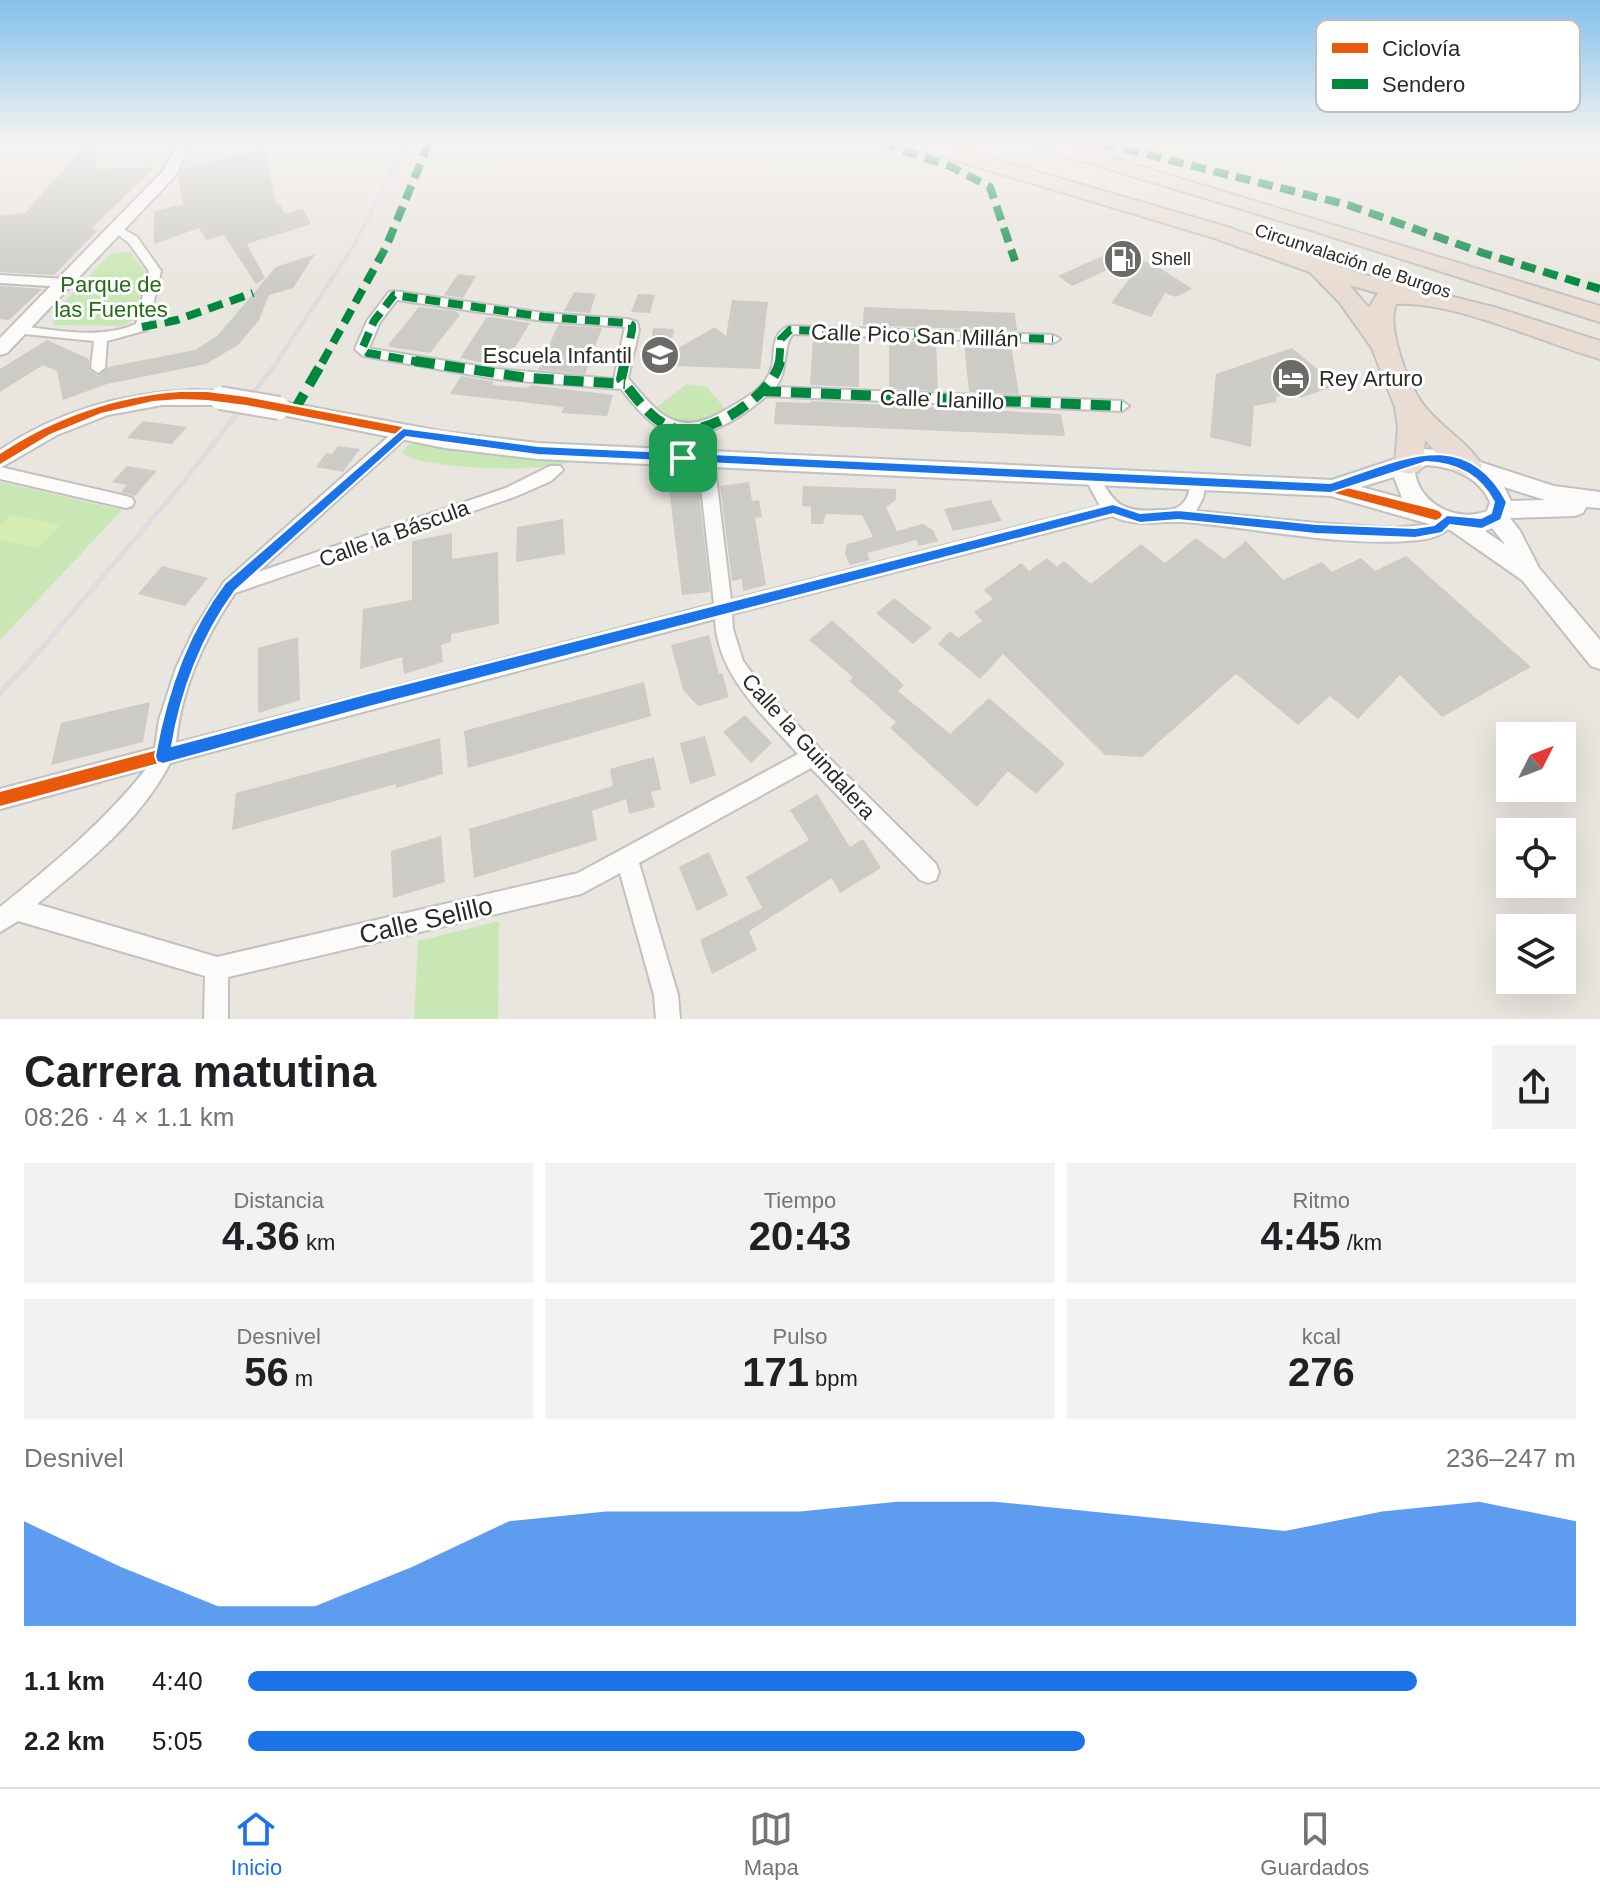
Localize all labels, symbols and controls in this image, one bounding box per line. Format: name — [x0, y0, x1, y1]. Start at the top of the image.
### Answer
legend — [1316, 20, 1580, 112]
text: Ciclovía — [1382, 36, 1461, 61]
text: Sendero — [1382, 72, 1465, 97]
street label: Circunvalación de Burgos — [1252, 220, 1454, 302]
fuel station icon: Shell — [1102, 238, 1144, 280]
place label: Shell — [1151, 249, 1191, 269]
park label: Parque de las Fuentes — [54, 272, 168, 322]
street label: Calle Pico San Millán — [811, 319, 1019, 352]
school or university icon: Escuela Infantil — [639, 334, 681, 376]
place label: Escuela Infantil — [483, 343, 632, 368]
hotel icon: Rey Arturo — [1270, 357, 1312, 399]
place label: Rey Arturo — [1319, 366, 1423, 391]
street label: Calle Llanillo — [879, 385, 1005, 414]
pin — [649, 424, 717, 492]
icon: arrive — [661, 436, 705, 480]
street label: Calle la Báscula — [316, 494, 473, 572]
street label: Calle la Guindalera — [737, 668, 881, 825]
north arrow — [1496, 722, 1576, 802]
map controls — [1496, 722, 1576, 994]
button: locate — [1496, 818, 1576, 898]
street label: Calle Selillo — [356, 890, 496, 950]
button: layers — [1496, 914, 1576, 994]
button: share — [1492, 1045, 1576, 1129]
text: Carrera matutina — [24, 1047, 376, 1096]
text: 08:26 · 4 × 1.1 km — [24, 1102, 234, 1132]
text: Distancia — [233, 1188, 324, 1213]
text: Tiempo — [764, 1188, 836, 1213]
text: Ritmo — [1293, 1188, 1350, 1213]
text: 4.36 — [222, 1214, 300, 1258]
text: 20:43 — [749, 1214, 851, 1258]
text: 4:45 — [1261, 1214, 1341, 1258]
text: km — [300, 1230, 335, 1255]
text: /km — [1341, 1230, 1382, 1255]
text: Desnivel — [236, 1324, 321, 1349]
text: Pulso — [772, 1324, 828, 1349]
text: kcal — [1302, 1324, 1341, 1349]
text: 56 — [244, 1350, 289, 1394]
text: 171 — [742, 1350, 809, 1394]
text: 276 — [1288, 1350, 1355, 1394]
text: m — [289, 1366, 313, 1391]
text: bpm — [809, 1366, 858, 1391]
text: Desnivel — [24, 1443, 124, 1473]
text: 236–247 m — [1446, 1443, 1576, 1473]
text: 1.1 km — [24, 1666, 105, 1696]
text: 4:40 — [152, 1666, 203, 1696]
text: 2.2 km — [24, 1726, 105, 1756]
text: 5:05 — [152, 1726, 203, 1756]
tab: Inicio — [231, 1807, 282, 1881]
tab: Mapa — [744, 1807, 799, 1881]
tab: Guardados — [1260, 1807, 1369, 1881]

